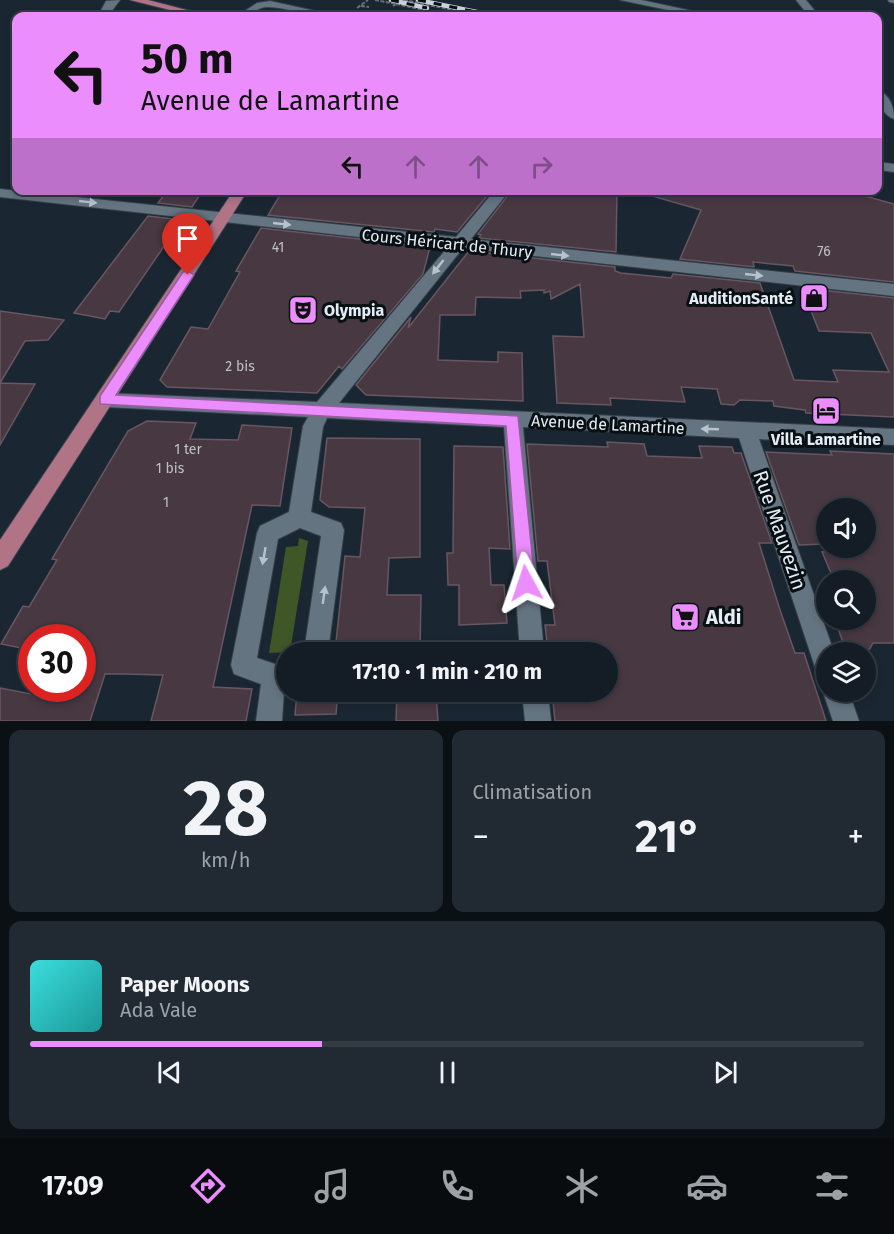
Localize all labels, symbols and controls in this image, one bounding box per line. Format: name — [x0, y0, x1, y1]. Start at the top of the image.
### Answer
text: 50 m — [141, 34, 234, 84]
icon: left — [42, 36, 120, 114]
text: Avenue de Lamartine — [141, 85, 400, 117]
icon: left — [336, 150, 369, 183]
icon: ahead — [399, 150, 432, 183]
icon: ahead — [462, 150, 495, 183]
icon: right — [525, 150, 558, 183]
one-way arrow — [79, 197, 98, 207]
pin — [162, 213, 213, 275]
one-way arrow — [273, 220, 292, 229]
icon: arrive — [171, 222, 204, 255]
street label: Cours Héricart de Thury — [361, 225, 533, 262]
house number: 41 — [272, 239, 284, 256]
house number: 76 — [817, 243, 831, 260]
one-way arrow — [550, 250, 569, 260]
one-way arrow — [431, 259, 444, 275]
one-way arrow — [744, 270, 763, 280]
shop icon: AuditionSanté — [798, 282, 830, 314]
place label: AuditionSanté — [688, 289, 793, 308]
theatre icon: Olympia — [287, 294, 319, 326]
place label: Olympia — [324, 301, 385, 320]
house number: 2 bis — [225, 358, 255, 375]
hotel icon: Villa Lamartine — [810, 395, 842, 427]
street label: Avenue de Lamartine — [531, 411, 685, 438]
one-way arrow — [700, 424, 719, 433]
place label: Villa Lamartine — [770, 430, 881, 449]
house number: 1 ter — [174, 441, 202, 458]
house number: 1 bis — [156, 460, 185, 477]
street label: Rue Mauvezin — [748, 467, 812, 593]
house number: 1 — [163, 494, 169, 511]
map controls — [816, 498, 876, 702]
button: sound — [816, 498, 876, 558]
one-way arrow — [259, 547, 268, 566]
position arrow — [494, 551, 558, 615]
button: search — [816, 570, 876, 630]
one-way arrow — [319, 585, 328, 604]
supermarket icon: Aldi — [669, 601, 701, 633]
place label: Aldi — [705, 605, 741, 629]
speed limit sign: 30 — [18, 624, 96, 702]
button: layers — [816, 642, 876, 702]
text: 17:10 · 1 min · 210 m — [352, 658, 542, 685]
text: 28 — [183, 762, 269, 856]
text: Climatisation — [473, 780, 592, 804]
text: 21° — [635, 810, 702, 864]
text: − — [473, 817, 489, 857]
text: + — [848, 817, 864, 857]
text: km/h — [201, 848, 251, 872]
text: Paper Moons — [120, 971, 250, 998]
text: Ada Vale — [120, 998, 197, 1022]
icon: previous — [153, 1056, 186, 1089]
icon: pause — [431, 1056, 464, 1089]
icon: next — [709, 1056, 742, 1089]
icon: directions — [187, 1165, 229, 1207]
icon: music — [311, 1165, 353, 1207]
icon: phone — [436, 1165, 478, 1207]
icon: climate — [561, 1165, 603, 1207]
icon: car — [686, 1165, 728, 1207]
icon: filters — [811, 1165, 853, 1207]
text: 17:09 — [41, 1170, 104, 1202]

